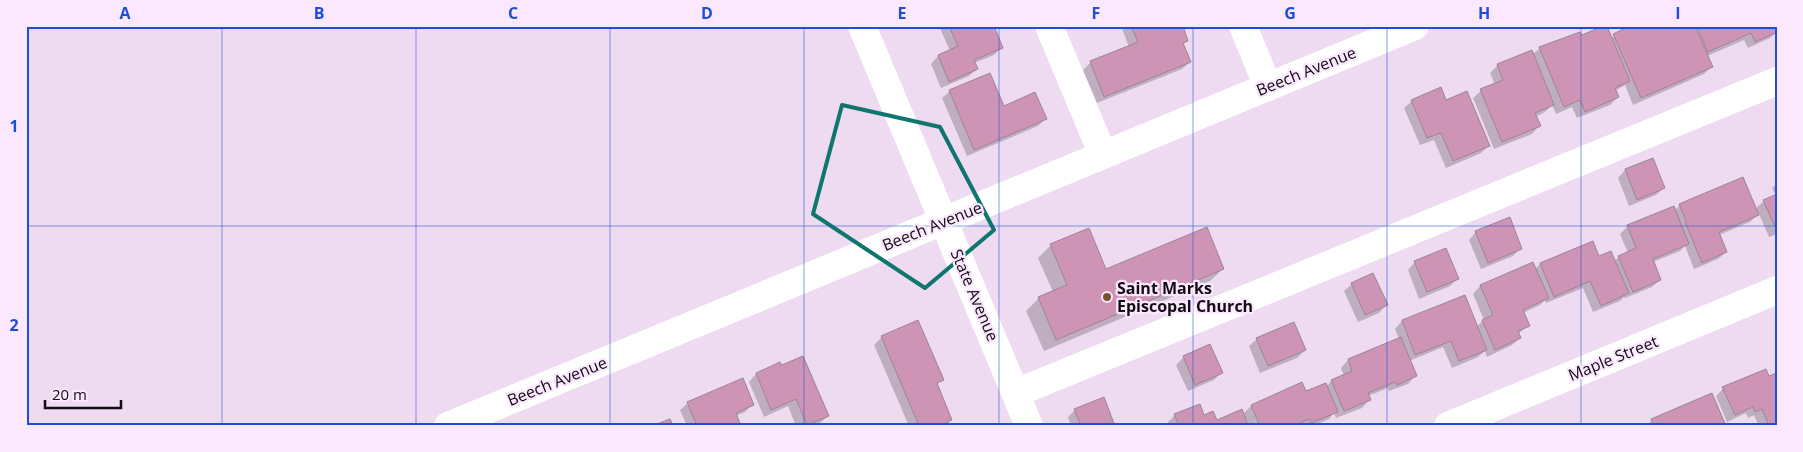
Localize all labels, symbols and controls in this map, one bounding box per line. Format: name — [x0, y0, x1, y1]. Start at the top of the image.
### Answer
text: A — [119, 2, 131, 24]
text: B — [314, 2, 324, 24]
text: C — [508, 2, 518, 24]
text: D — [701, 2, 713, 24]
text: E — [898, 2, 907, 24]
text: F — [1092, 2, 1100, 24]
text: G — [1284, 2, 1296, 24]
text: H — [1478, 2, 1490, 24]
text: I — [1675, 2, 1681, 24]
street label: Beech Avenue — [1253, 41, 1359, 101]
text: 1 — [9, 115, 19, 137]
street label: Beech Avenue — [879, 196, 985, 256]
street label: State Avenue — [946, 246, 1004, 344]
place label: Saint Marks Episcopal Church — [1117, 277, 1253, 317]
marker: Saint Marks Episcopal Church — [1101, 291, 1113, 303]
text: 2 — [9, 314, 19, 336]
street label: Maple Street — [1565, 330, 1661, 386]
street label: Beech Avenue — [504, 351, 610, 411]
scale bar — [45, 377, 121, 409]
text: 20 m — [52, 384, 87, 404]

